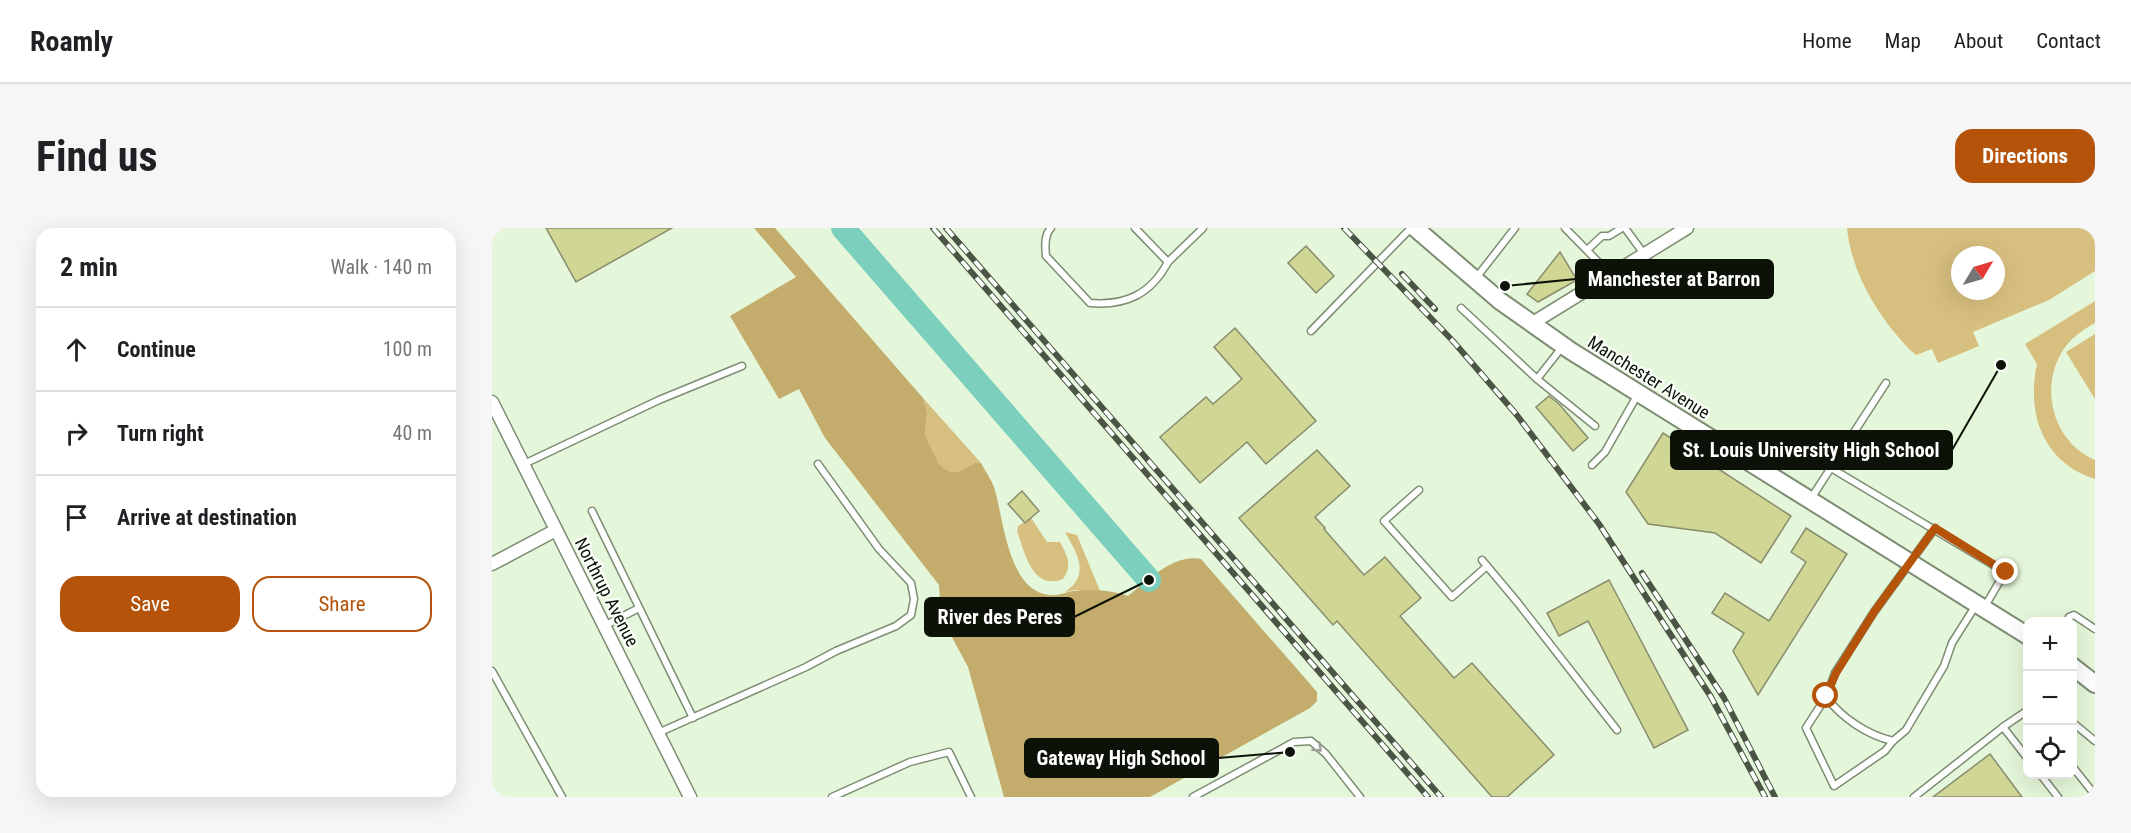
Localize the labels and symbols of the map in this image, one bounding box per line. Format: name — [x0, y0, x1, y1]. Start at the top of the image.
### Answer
north arrow — [1951, 246, 2005, 300]
callout: Manchester at Barron — [1576, 260, 1773, 298]
text: Manchester at Barron — [1588, 267, 1760, 291]
street label: Manchester Avenue — [1584, 331, 1714, 423]
callout: St. Louis University High School — [1671, 431, 1952, 469]
text: St. Louis University High School — [1682, 438, 1940, 462]
street label: Northrup Avenue — [571, 534, 643, 650]
route end — [1992, 558, 2018, 584]
callout: River des Peres — [925, 598, 1074, 636]
text: River des Peres — [938, 605, 1062, 629]
route start — [1812, 682, 1838, 708]
callout: Gateway High School — [1025, 739, 1218, 777]
one-way arrow — [1312, 741, 1322, 752]
text: Gateway High School — [1037, 746, 1205, 770]

